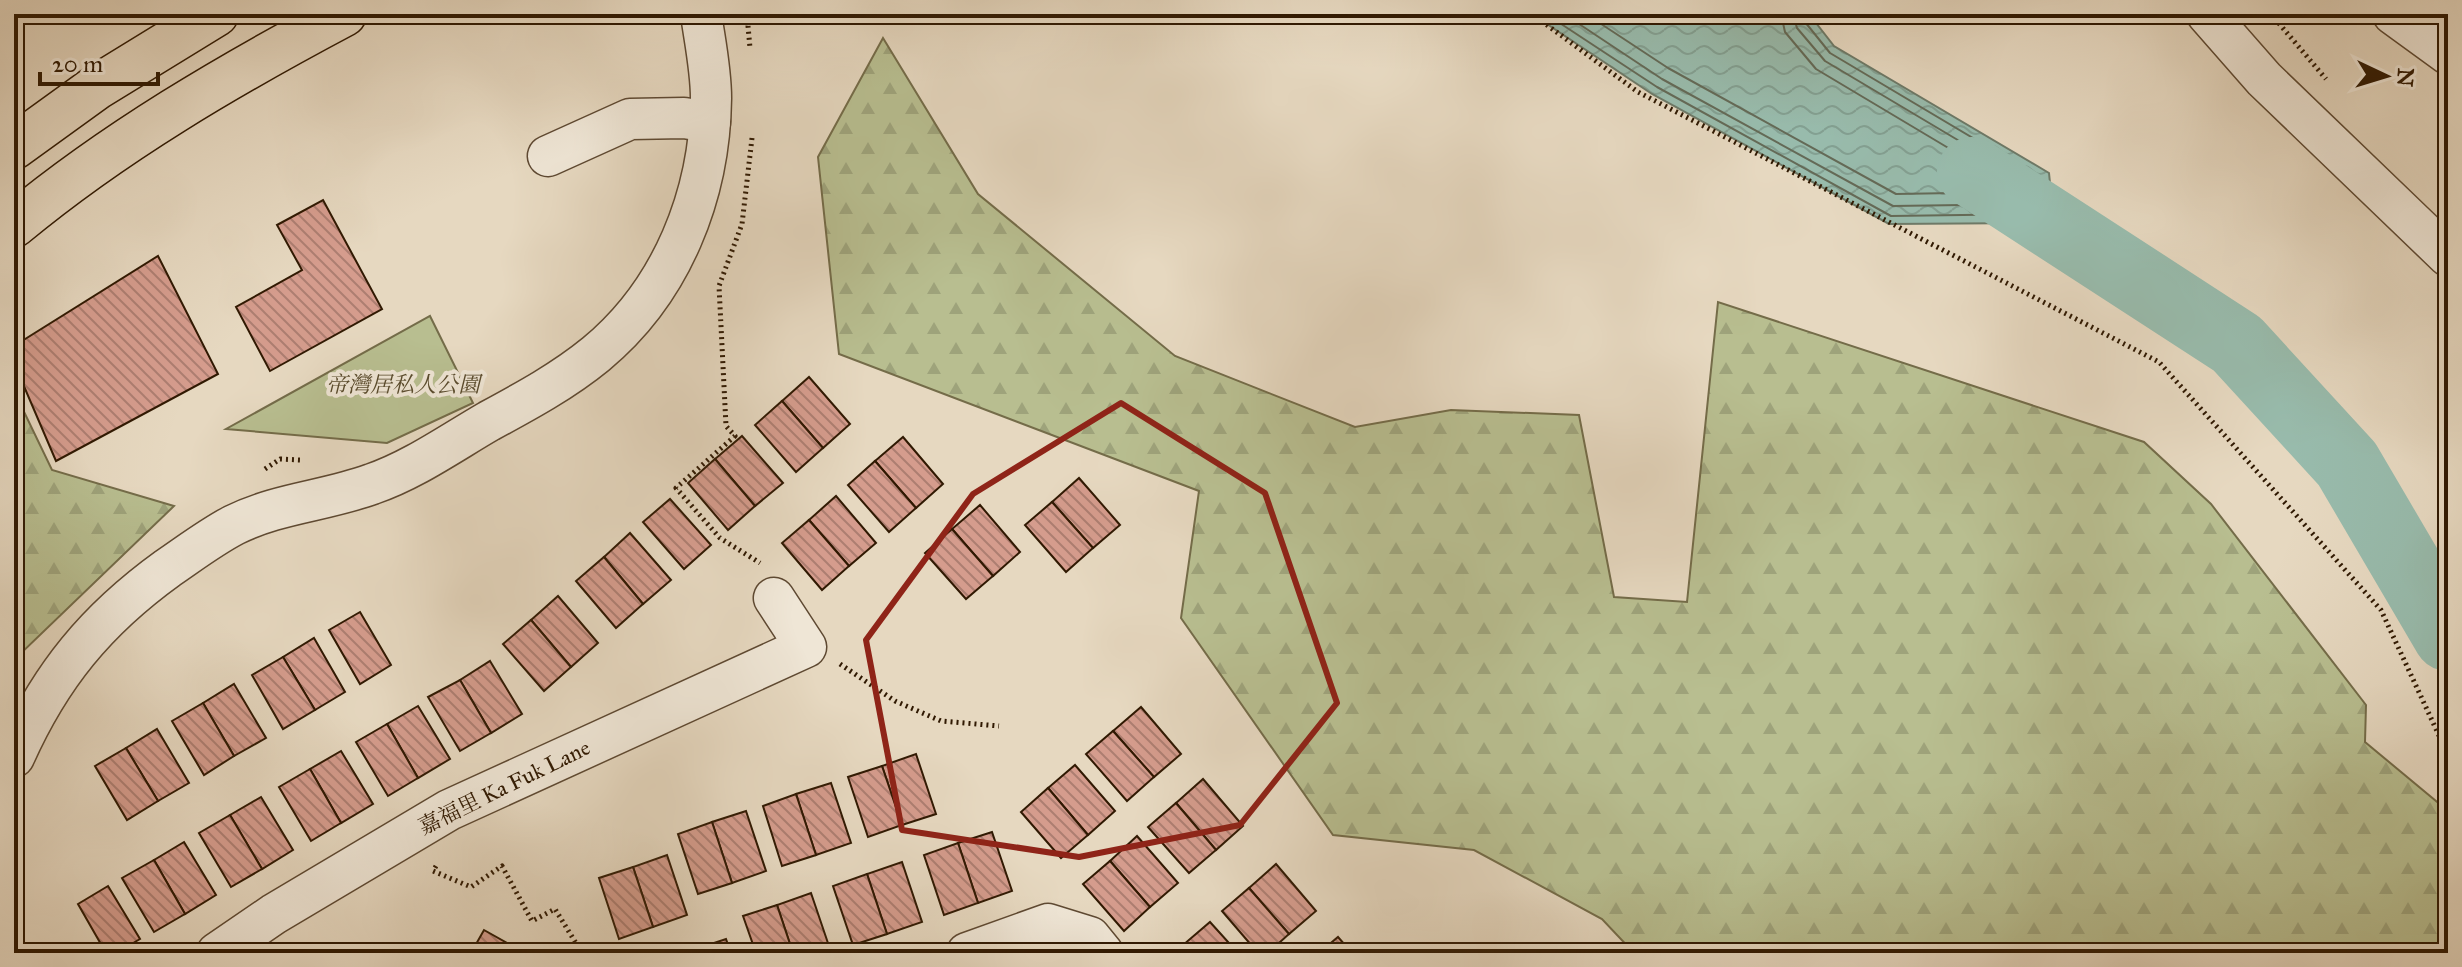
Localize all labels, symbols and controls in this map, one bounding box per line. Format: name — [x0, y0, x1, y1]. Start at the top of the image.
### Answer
scale bar — [40, 36, 158, 86]
north arrow — [2346, 36, 2426, 116]
text: 20 m — [52, 49, 103, 79]
text: N — [2391, 67, 2420, 88]
park label: 帝灣居私人公園 — [326, 371, 483, 398]
street label: 嘉福里 Ka Fuk Lane — [414, 734, 594, 840]

